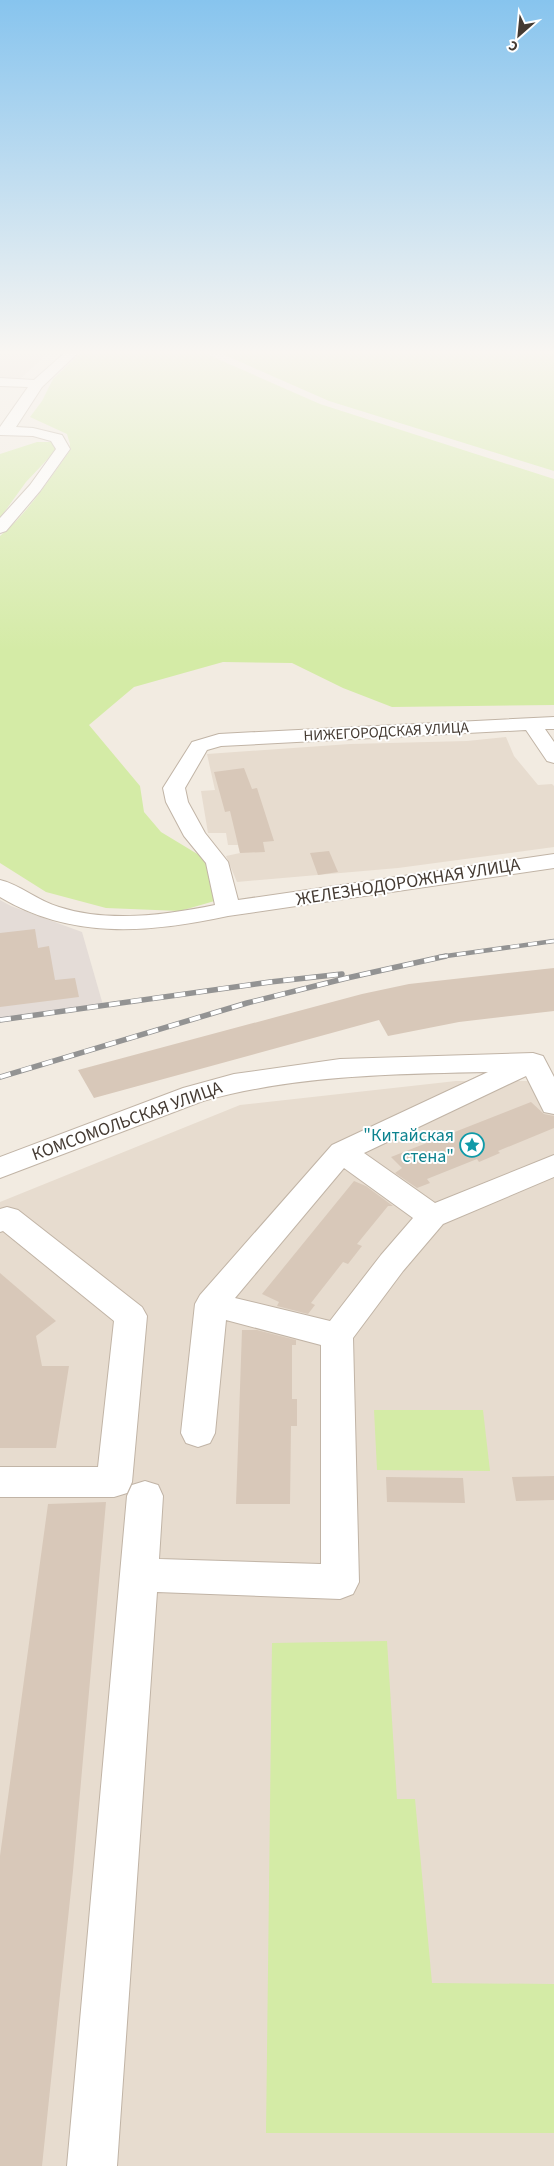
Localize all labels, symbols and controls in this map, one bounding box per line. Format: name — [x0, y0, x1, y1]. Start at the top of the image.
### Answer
north arrow — [494, 10, 544, 60]
text: С — [505, 35, 522, 56]
street label: НИЖЕГОРОДСКАЯ УЛИЦА — [303, 717, 470, 747]
street label: ЖЕЛЕЗНОДОРОЖНАЯ УЛИЦА — [294, 852, 522, 912]
street label: КОМСОМОЛЬСКАЯ УЛИЦА — [28, 1075, 226, 1167]
place label: "Китайская стена" — [363, 1123, 454, 1169]
place icon: "Китайская стена" — [459, 1132, 485, 1158]

